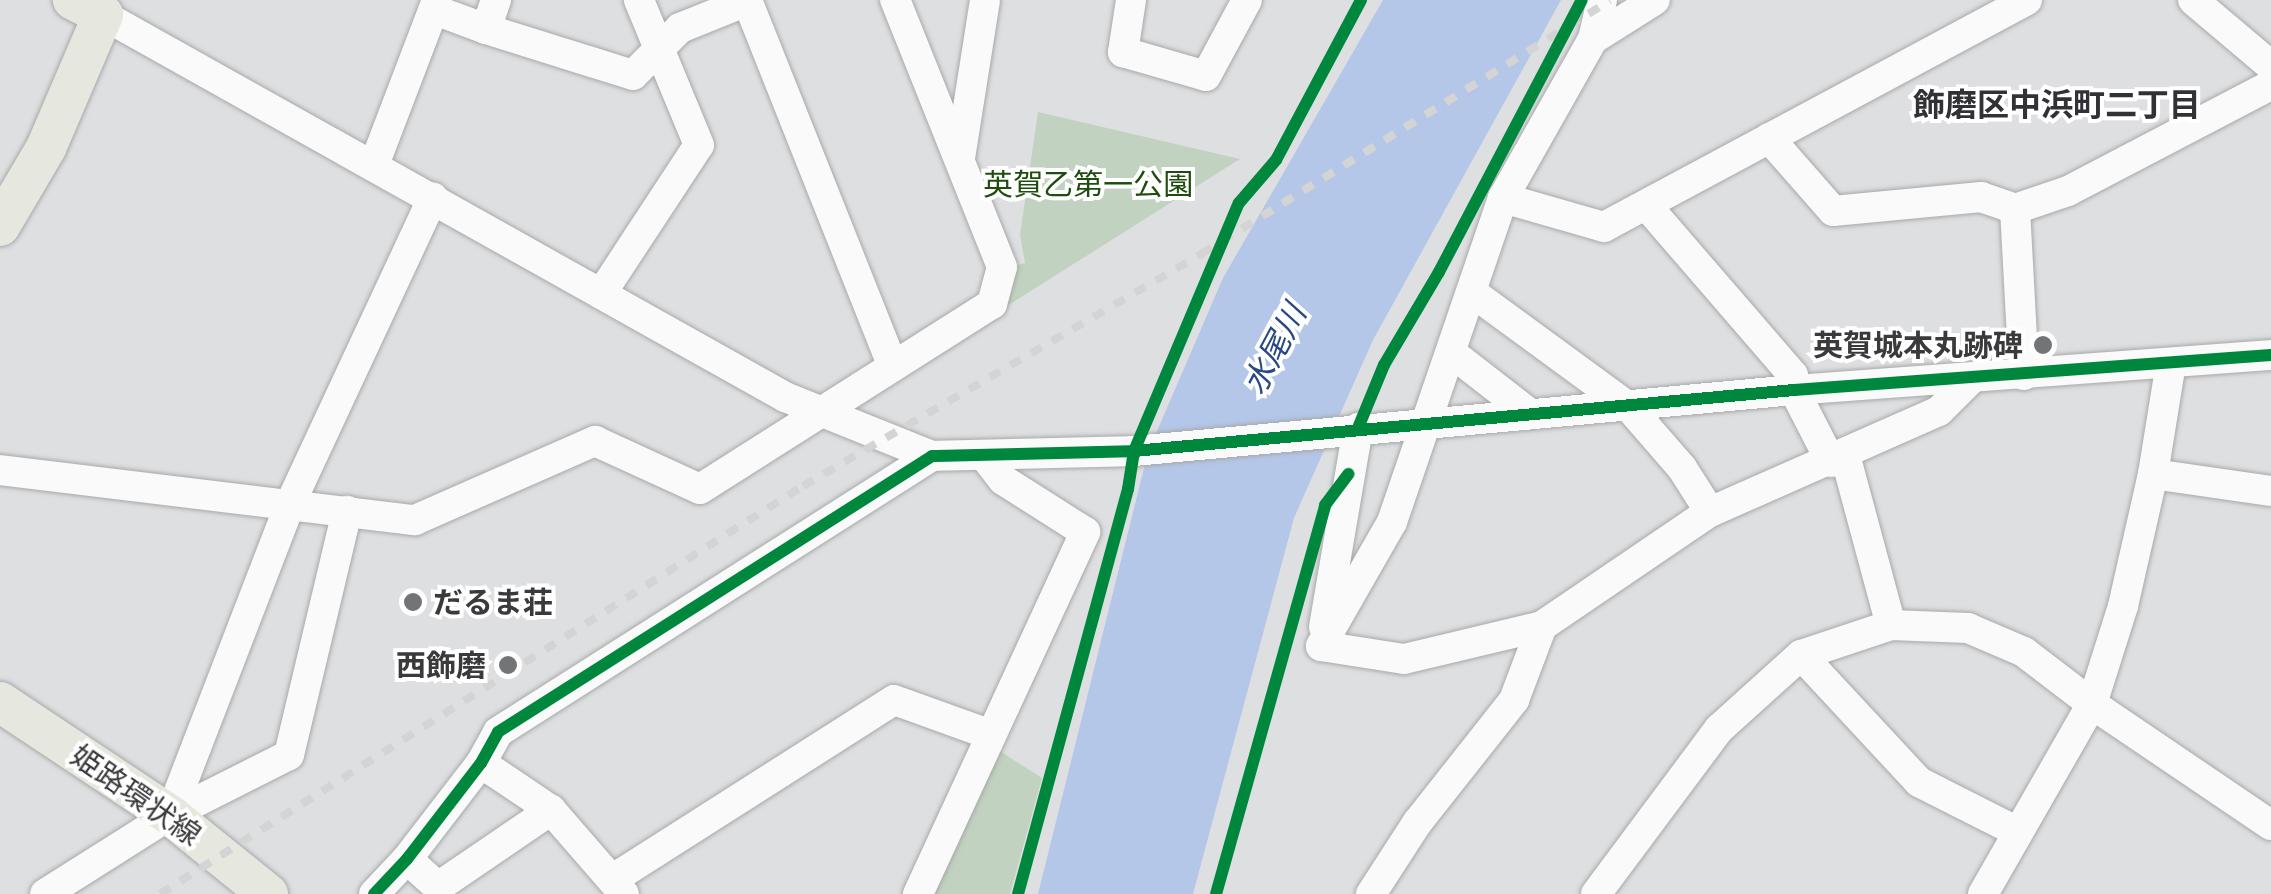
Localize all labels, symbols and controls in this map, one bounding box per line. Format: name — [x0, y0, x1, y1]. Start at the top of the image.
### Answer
district label: 飾磨区中浜町二丁目 — [1913, 85, 2201, 123]
park label: 英賀乙第一公園 — [983, 166, 1193, 202]
water label: 水尾川 — [1235, 298, 1313, 400]
place label: 英賀城本丸跡碑 — [1813, 327, 2023, 363]
marker: 英賀城本丸跡碑 — [2032, 334, 2054, 356]
place label: だるま荘 — [433, 584, 553, 620]
marker: だるま荘 — [402, 591, 424, 613]
place label: 西飾磨 — [396, 647, 486, 683]
marker: 西飾磨 — [495, 652, 521, 678]
street label: 姫路環状線 — [64, 737, 208, 853]

